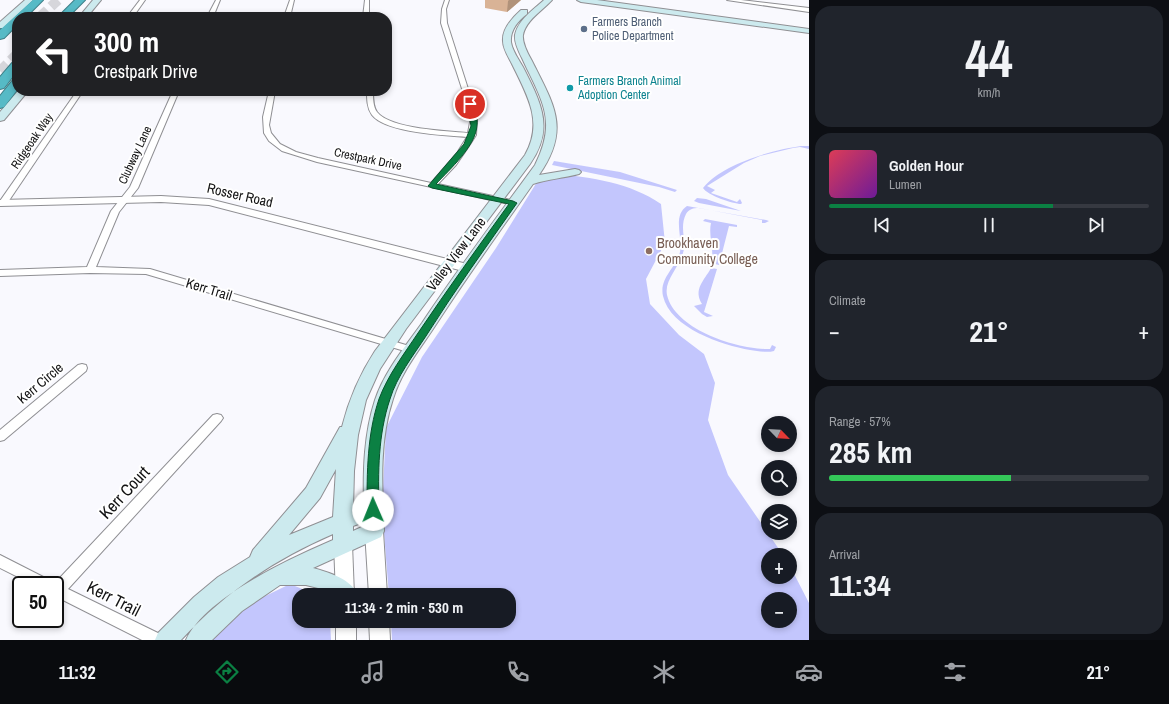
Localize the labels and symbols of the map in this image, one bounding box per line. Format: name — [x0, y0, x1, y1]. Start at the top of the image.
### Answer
place label: Farmers Branch Police Department — [592, 14, 674, 44]
marker: Farmers Branch Police Department — [579, 24, 589, 34]
place label: Farmers Branch Animal Adoption Center — [577, 73, 681, 103]
marker: Farmers Branch Animal Adoption Center — [565, 83, 575, 93]
pin — [453, 87, 487, 121]
street label: Ridgeoak Way — [7, 110, 57, 172]
street label: Clubway Lane — [115, 123, 155, 187]
street label: Crestpark Drive — [333, 144, 403, 174]
street label: Rosser Road — [205, 179, 275, 211]
street label: Valley View Lane — [422, 214, 490, 294]
place label: Brookhaven Community College — [657, 234, 758, 268]
marker: Brookhaven Community College — [644, 246, 654, 256]
street label: Kerr Trail — [184, 273, 234, 305]
street label: Kerr Circle — [13, 358, 67, 408]
north arrow — [761, 416, 797, 452]
street label: Kerr Court — [94, 461, 154, 523]
position arrow — [352, 489, 394, 531]
street label: Kerr Trail — [83, 575, 145, 621]
speed limit sign: 50 — [12, 576, 64, 628]

